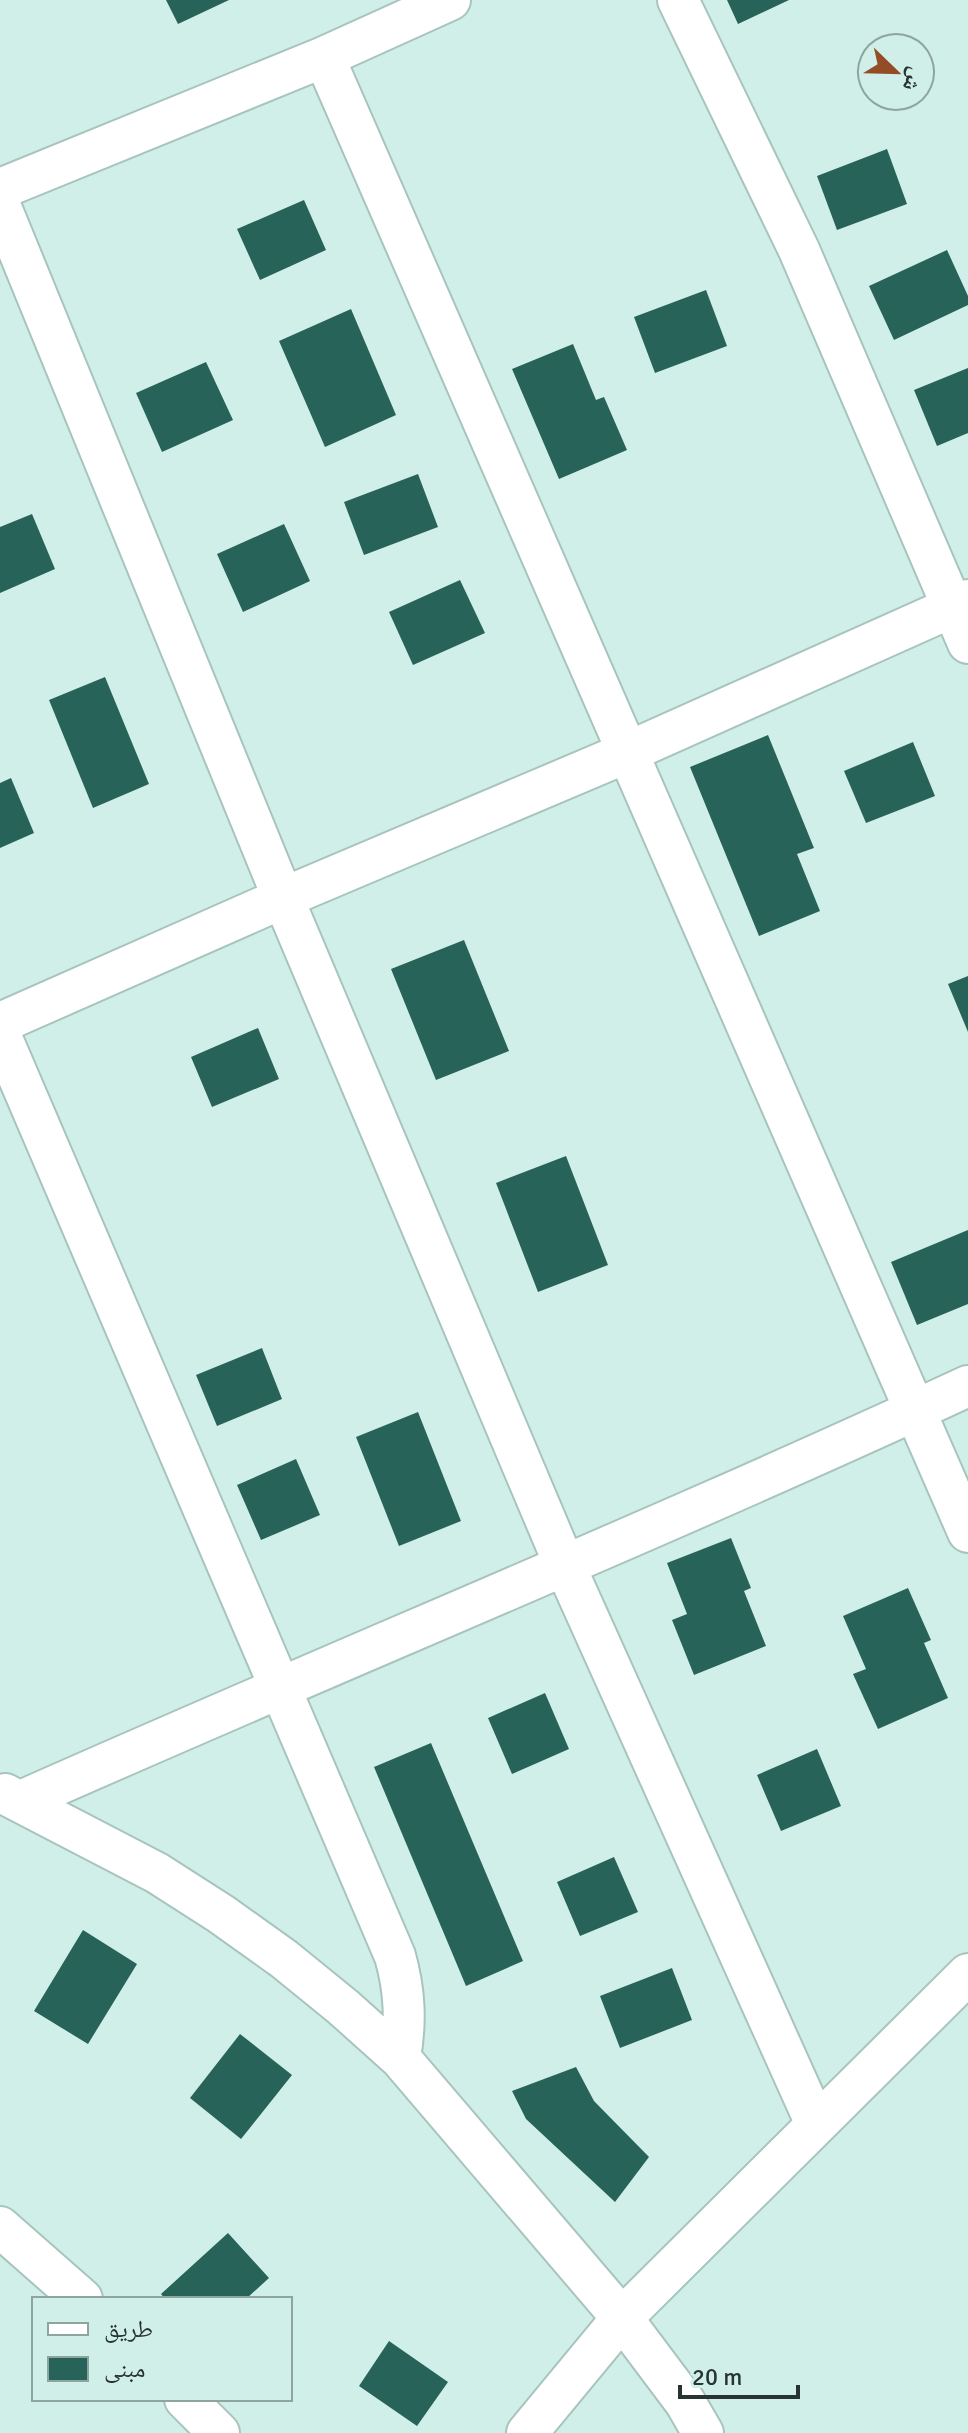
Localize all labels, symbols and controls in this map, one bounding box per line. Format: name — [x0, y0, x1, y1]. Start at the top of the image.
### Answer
north arrow — [856, 32, 936, 112]
text: ش — [897, 64, 931, 96]
legend — [32, 2297, 292, 2401]
text: طريق — [104, 2314, 153, 2344]
scale bar — [680, 2349, 798, 2399]
text: مبنى — [104, 2354, 145, 2384]
text: 20 m — [692, 2362, 742, 2392]

